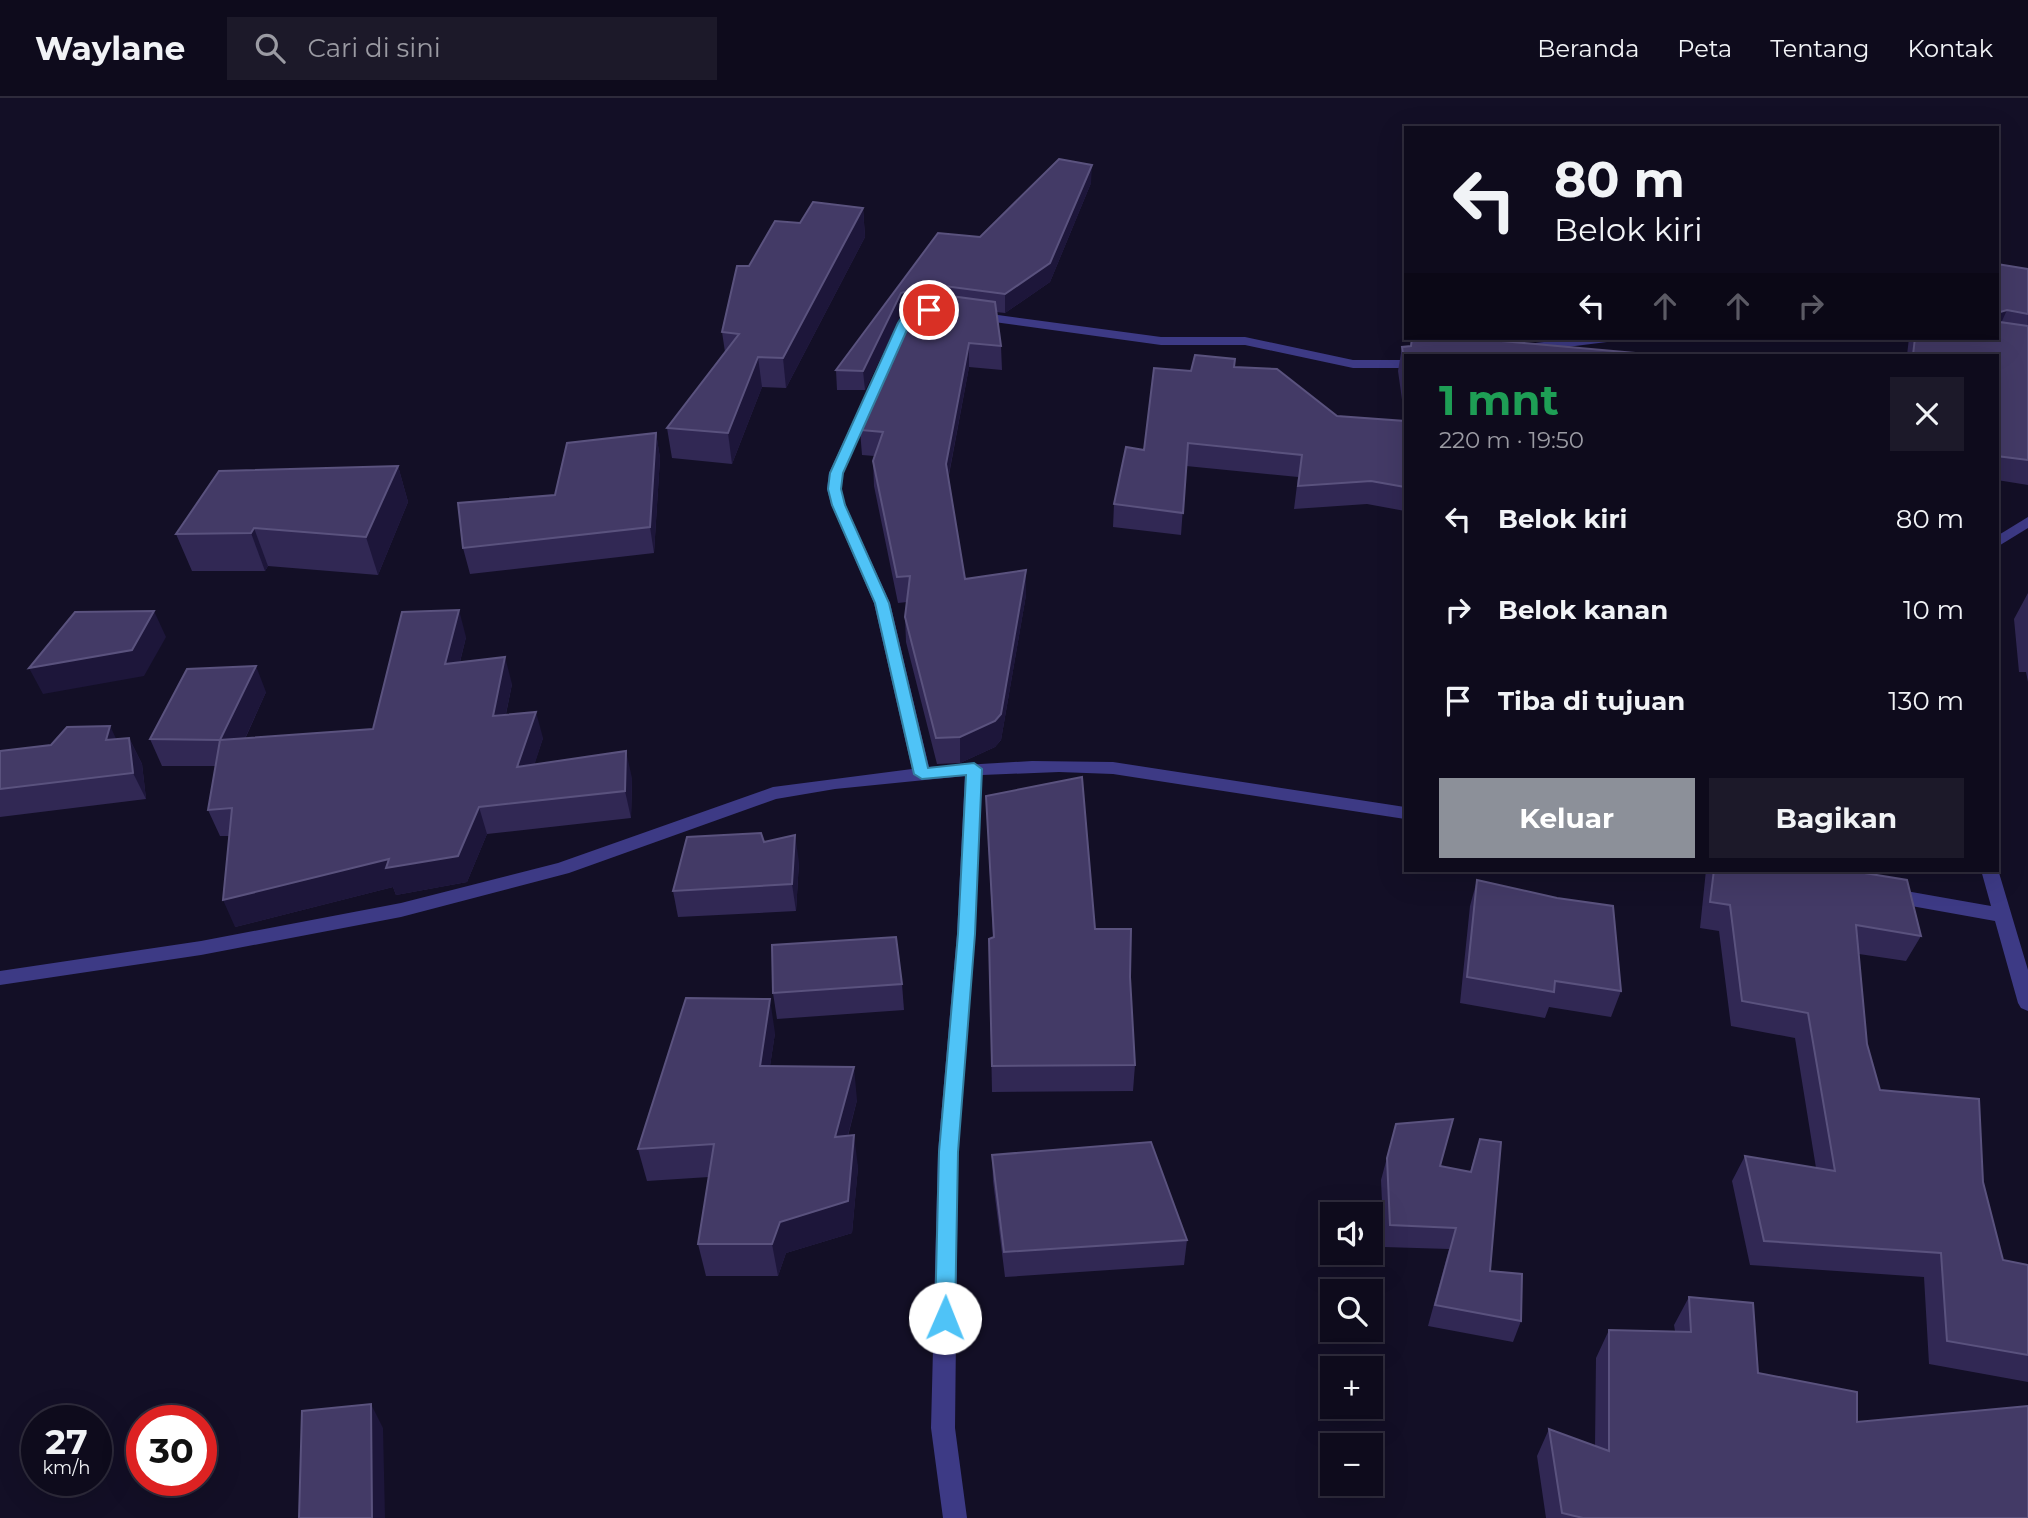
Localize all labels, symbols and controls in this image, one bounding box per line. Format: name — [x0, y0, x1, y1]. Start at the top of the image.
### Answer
search box — [227, 17, 717, 80]
text: Waylane — [35, 28, 185, 68]
icon: search — [251, 29, 289, 67]
text: Cari di sini — [307, 32, 441, 64]
text: Beranda — [1537, 34, 1639, 63]
text: Peta — [1677, 34, 1732, 63]
text: Tentang — [1770, 34, 1869, 63]
text: Kontak — [1907, 34, 1993, 63]
text: 80 m — [1554, 150, 1685, 209]
icon: left — [1439, 154, 1530, 245]
text: Belok kiri — [1554, 210, 1703, 249]
pin — [899, 280, 959, 340]
icon: left — [1573, 287, 1611, 325]
icon: ahead — [1646, 287, 1684, 325]
icon: ahead — [1719, 287, 1757, 325]
icon: right — [1792, 287, 1830, 325]
icon: arrive — [910, 291, 948, 329]
text: 1 mnt — [1439, 374, 1559, 426]
button: close — [1890, 377, 1964, 451]
text: 220 m · 19:50 — [1439, 426, 1584, 454]
icon: left — [1439, 500, 1477, 538]
text: Belok kiri — [1498, 503, 1627, 535]
text: 80 m — [1896, 503, 1964, 535]
icon: right — [1439, 591, 1477, 629]
text: Belok kanan — [1498, 594, 1668, 626]
text: 10 m — [1903, 594, 1964, 626]
icon: arrive — [1439, 682, 1477, 720]
text: Tiba di tujuan — [1498, 685, 1685, 717]
text: 130 m — [1888, 685, 1964, 717]
button: Keluar — [1439, 778, 1695, 858]
button: Bagikan — [1709, 778, 1964, 858]
map controls — [1320, 1202, 1383, 1496]
button: sound — [1320, 1202, 1383, 1265]
button: search — [1320, 1279, 1383, 1342]
position arrow — [908, 1281, 982, 1355]
button: + — [1320, 1356, 1383, 1419]
speed limit sign: 30 — [126, 1405, 217, 1496]
text: 27 — [45, 1420, 88, 1463]
button: − — [1320, 1433, 1383, 1496]
text: km/h — [42, 1457, 91, 1479]

